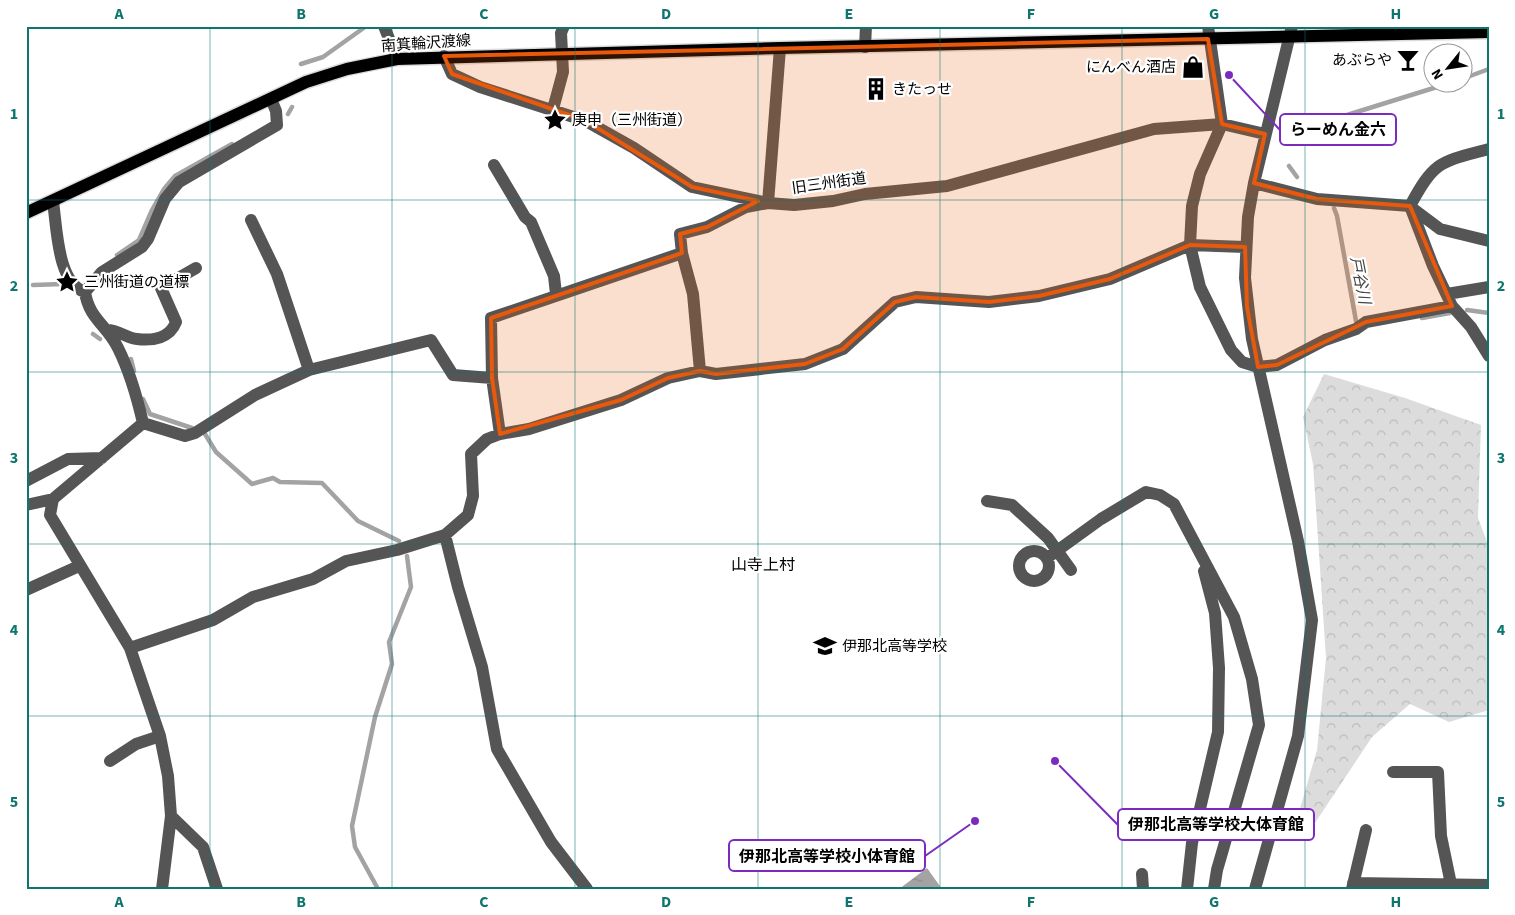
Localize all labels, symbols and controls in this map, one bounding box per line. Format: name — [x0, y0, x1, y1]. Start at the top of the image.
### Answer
text: A — [113, 3, 124, 25]
text: B — [296, 3, 306, 25]
text: C — [479, 3, 489, 25]
text: D — [661, 3, 671, 25]
text: E — [845, 3, 853, 25]
text: F — [1027, 3, 1035, 25]
text: G — [1209, 3, 1219, 25]
text: H — [1391, 3, 1401, 25]
street label: 南箕輪沢渡線 — [380, 30, 472, 57]
north arrow — [1422, 42, 1472, 92]
bar icon: あぶらや — [1395, 47, 1421, 73]
place label: あぶらや — [1332, 50, 1392, 71]
shop icon: にんべん酒店 — [1180, 54, 1206, 80]
place label: にんべん酒店 — [1086, 57, 1176, 78]
text: N — [1427, 65, 1449, 83]
building icon: きたっせ — [863, 76, 889, 102]
place label: きたっせ — [892, 79, 952, 100]
text: 1 — [10, 103, 18, 125]
text: 1 — [1497, 103, 1505, 125]
place icon: 庚申（三州街道） — [542, 107, 568, 133]
place label: 庚申（三州街道） — [572, 110, 692, 131]
callout: らーめん金六 — [1280, 114, 1396, 145]
text: らーめん金六 — [1290, 119, 1386, 141]
street label: 旧三州街道 — [790, 168, 868, 199]
water label: 戸谷川 — [1345, 255, 1376, 308]
place icon: 三州街道の道標 — [54, 269, 80, 295]
place label: 三州街道の道標 — [84, 272, 189, 293]
text: 2 — [10, 275, 18, 297]
text: 2 — [1497, 275, 1505, 297]
text: 3 — [10, 447, 18, 469]
text: 3 — [1497, 447, 1505, 469]
district label: 山寺上村 — [731, 554, 795, 576]
text: 4 — [10, 619, 19, 641]
text: 4 — [1497, 619, 1506, 641]
school or university icon: 伊那北高等学校 — [812, 633, 838, 659]
place label: 伊那北高等学校 — [842, 636, 947, 657]
text: 5 — [10, 791, 18, 813]
text: 5 — [1497, 791, 1505, 813]
callout: 伊那北高等学校大体育館 — [1118, 809, 1314, 840]
text: 伊那北高等学校大体育館 — [1127, 814, 1304, 836]
callout: 伊那北高等学校小体育館 — [729, 840, 925, 871]
text: 伊那北高等学校小体育館 — [738, 846, 915, 868]
text: A — [113, 891, 124, 913]
text: B — [296, 891, 306, 913]
text: C — [479, 891, 489, 913]
text: D — [661, 891, 671, 913]
text: E — [845, 891, 853, 913]
text: F — [1027, 891, 1035, 913]
text: G — [1209, 891, 1219, 913]
text: H — [1391, 891, 1401, 913]

